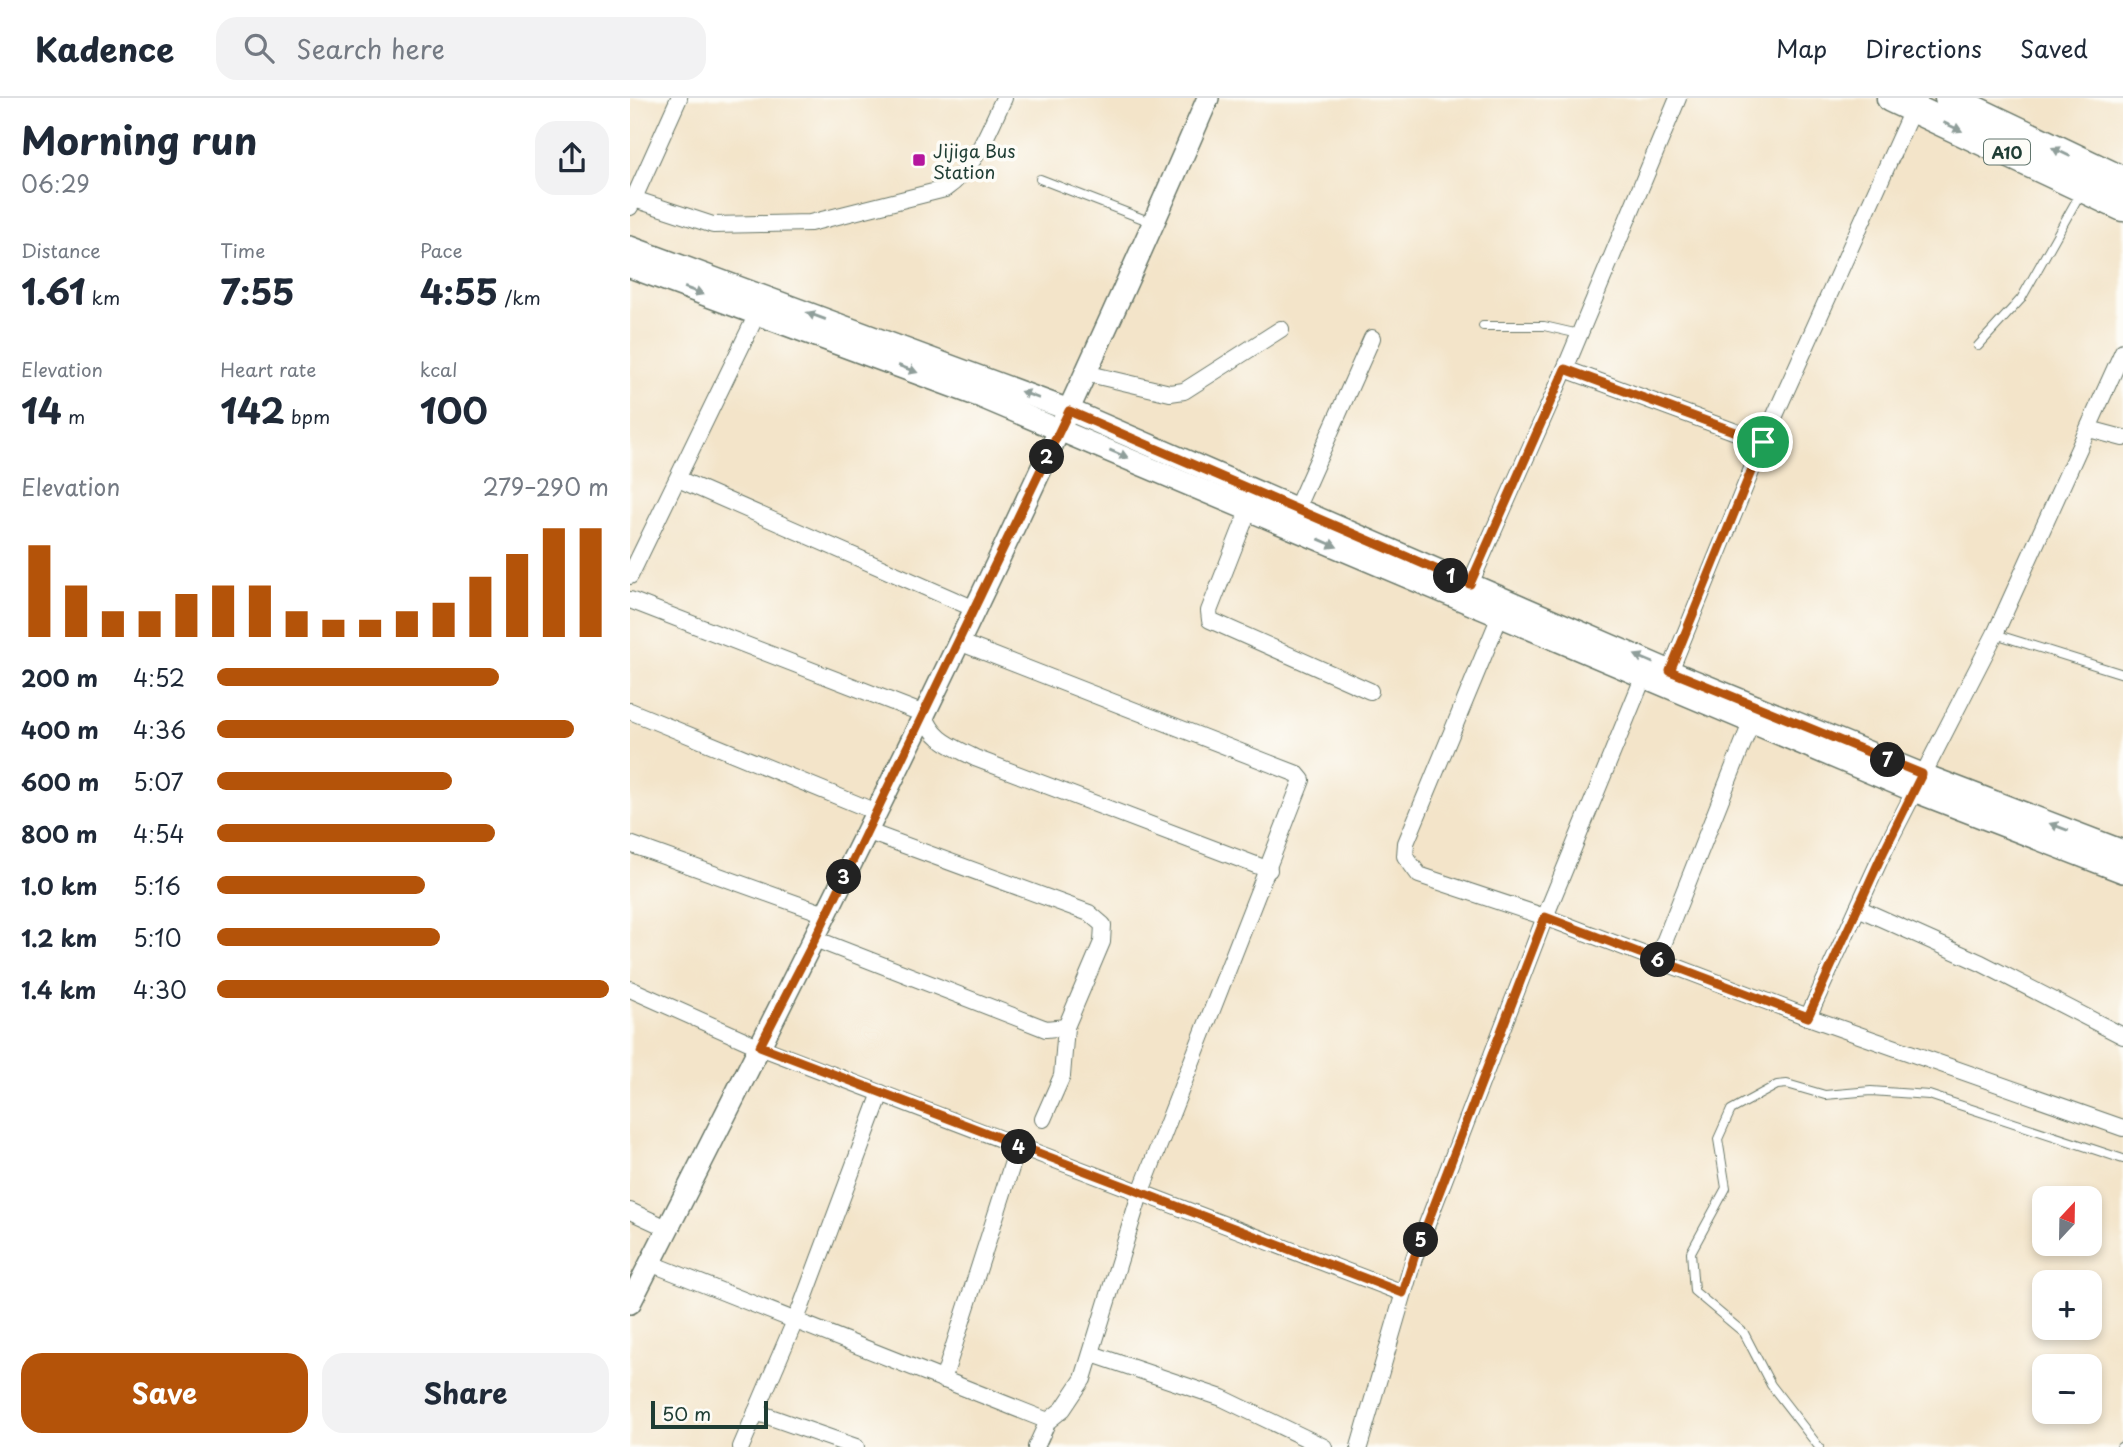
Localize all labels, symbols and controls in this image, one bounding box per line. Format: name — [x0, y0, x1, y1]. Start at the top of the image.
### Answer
search box — [216, 17, 706, 80]
text: Kadence — [35, 23, 174, 73]
icon: search — [240, 29, 278, 67]
text: Search here — [296, 29, 445, 68]
text: Map — [1776, 30, 1827, 66]
text: Directions — [1865, 30, 1982, 66]
text: Saved — [2020, 30, 2088, 66]
text: Morning run — [21, 111, 257, 168]
button: share — [535, 121, 609, 195]
one-way arrow — [1942, 121, 1963, 132]
place label: Jijiga Bus Station — [933, 137, 1016, 185]
road number: A10 — [1984, 140, 2030, 164]
one-way arrow — [2051, 146, 2072, 157]
marker: Jijiga Bus Station — [911, 152, 927, 168]
text: 06:29 — [21, 166, 90, 201]
text: Distance — [21, 236, 101, 264]
text: Time — [220, 236, 265, 264]
text: Pace — [420, 236, 463, 264]
text: 1.61 — [21, 264, 85, 317]
text: 7:55 — [220, 264, 295, 317]
text: 4:55 — [420, 264, 498, 317]
text: km — [85, 283, 120, 311]
text: /km — [498, 283, 541, 311]
one-way arrow — [684, 286, 705, 297]
one-way arrow — [806, 310, 827, 321]
text: Elevation — [21, 355, 103, 383]
text: Heart rate — [220, 355, 316, 383]
text: kcal — [420, 355, 458, 383]
one-way arrow — [897, 364, 918, 375]
text: 14 — [21, 383, 62, 436]
text: 142 — [220, 383, 285, 436]
text: 100 — [420, 383, 488, 436]
one-way arrow — [1019, 390, 1040, 401]
text: m — [62, 402, 85, 430]
text: bpm — [285, 402, 330, 430]
pin — [1733, 412, 1793, 472]
icon: arrive — [1744, 423, 1782, 461]
pin: 2 — [1030, 440, 1064, 474]
text: 2 — [1040, 442, 1053, 470]
one-way arrow — [1109, 448, 1129, 460]
text: Elevation — [21, 469, 120, 504]
text: 279–290 m — [482, 469, 609, 504]
one-way arrow — [1318, 537, 1338, 549]
pin: 1 — [1434, 559, 1468, 594]
text: 1 — [1446, 561, 1455, 589]
one-way arrow — [1634, 653, 1654, 665]
text: 200 m — [21, 660, 98, 695]
text: 4:52 — [133, 660, 185, 695]
text: 400 m — [21, 712, 99, 747]
text: 4:36 — [133, 712, 186, 747]
pin: 7 — [1870, 742, 1906, 778]
text: 7 — [1882, 745, 1893, 773]
text: 600 m — [21, 764, 99, 799]
text: 5:07 — [133, 764, 184, 799]
text: 800 m — [21, 816, 98, 851]
text: 4:54 — [133, 816, 185, 851]
one-way arrow — [2049, 821, 2070, 832]
pin: 3 — [826, 860, 862, 894]
text: 3 — [837, 862, 850, 890]
text: 1.0 km — [21, 868, 98, 903]
text: 5:16 — [133, 868, 181, 903]
text: 1.2 km — [21, 920, 97, 955]
text: 5:10 — [133, 920, 181, 955]
pin: 6 — [1640, 942, 1676, 978]
text: 6 — [1651, 945, 1664, 973]
text: 1.4 km — [21, 972, 96, 1007]
text: 4:30 — [133, 972, 187, 1007]
pin: 4 — [1002, 1130, 1036, 1164]
text: 4 — [1012, 1132, 1025, 1160]
north arrow — [2032, 1186, 2102, 1256]
map controls — [2032, 1186, 2102, 1424]
pin: 5 — [1404, 1222, 1438, 1258]
text: 5 — [1414, 1225, 1427, 1253]
button: + — [2032, 1270, 2102, 1340]
button: Save — [21, 1353, 308, 1433]
button: Share — [322, 1353, 609, 1433]
button: − — [2032, 1354, 2102, 1424]
scale bar — [651, 1398, 768, 1430]
text: 50 m — [662, 1399, 711, 1427]

